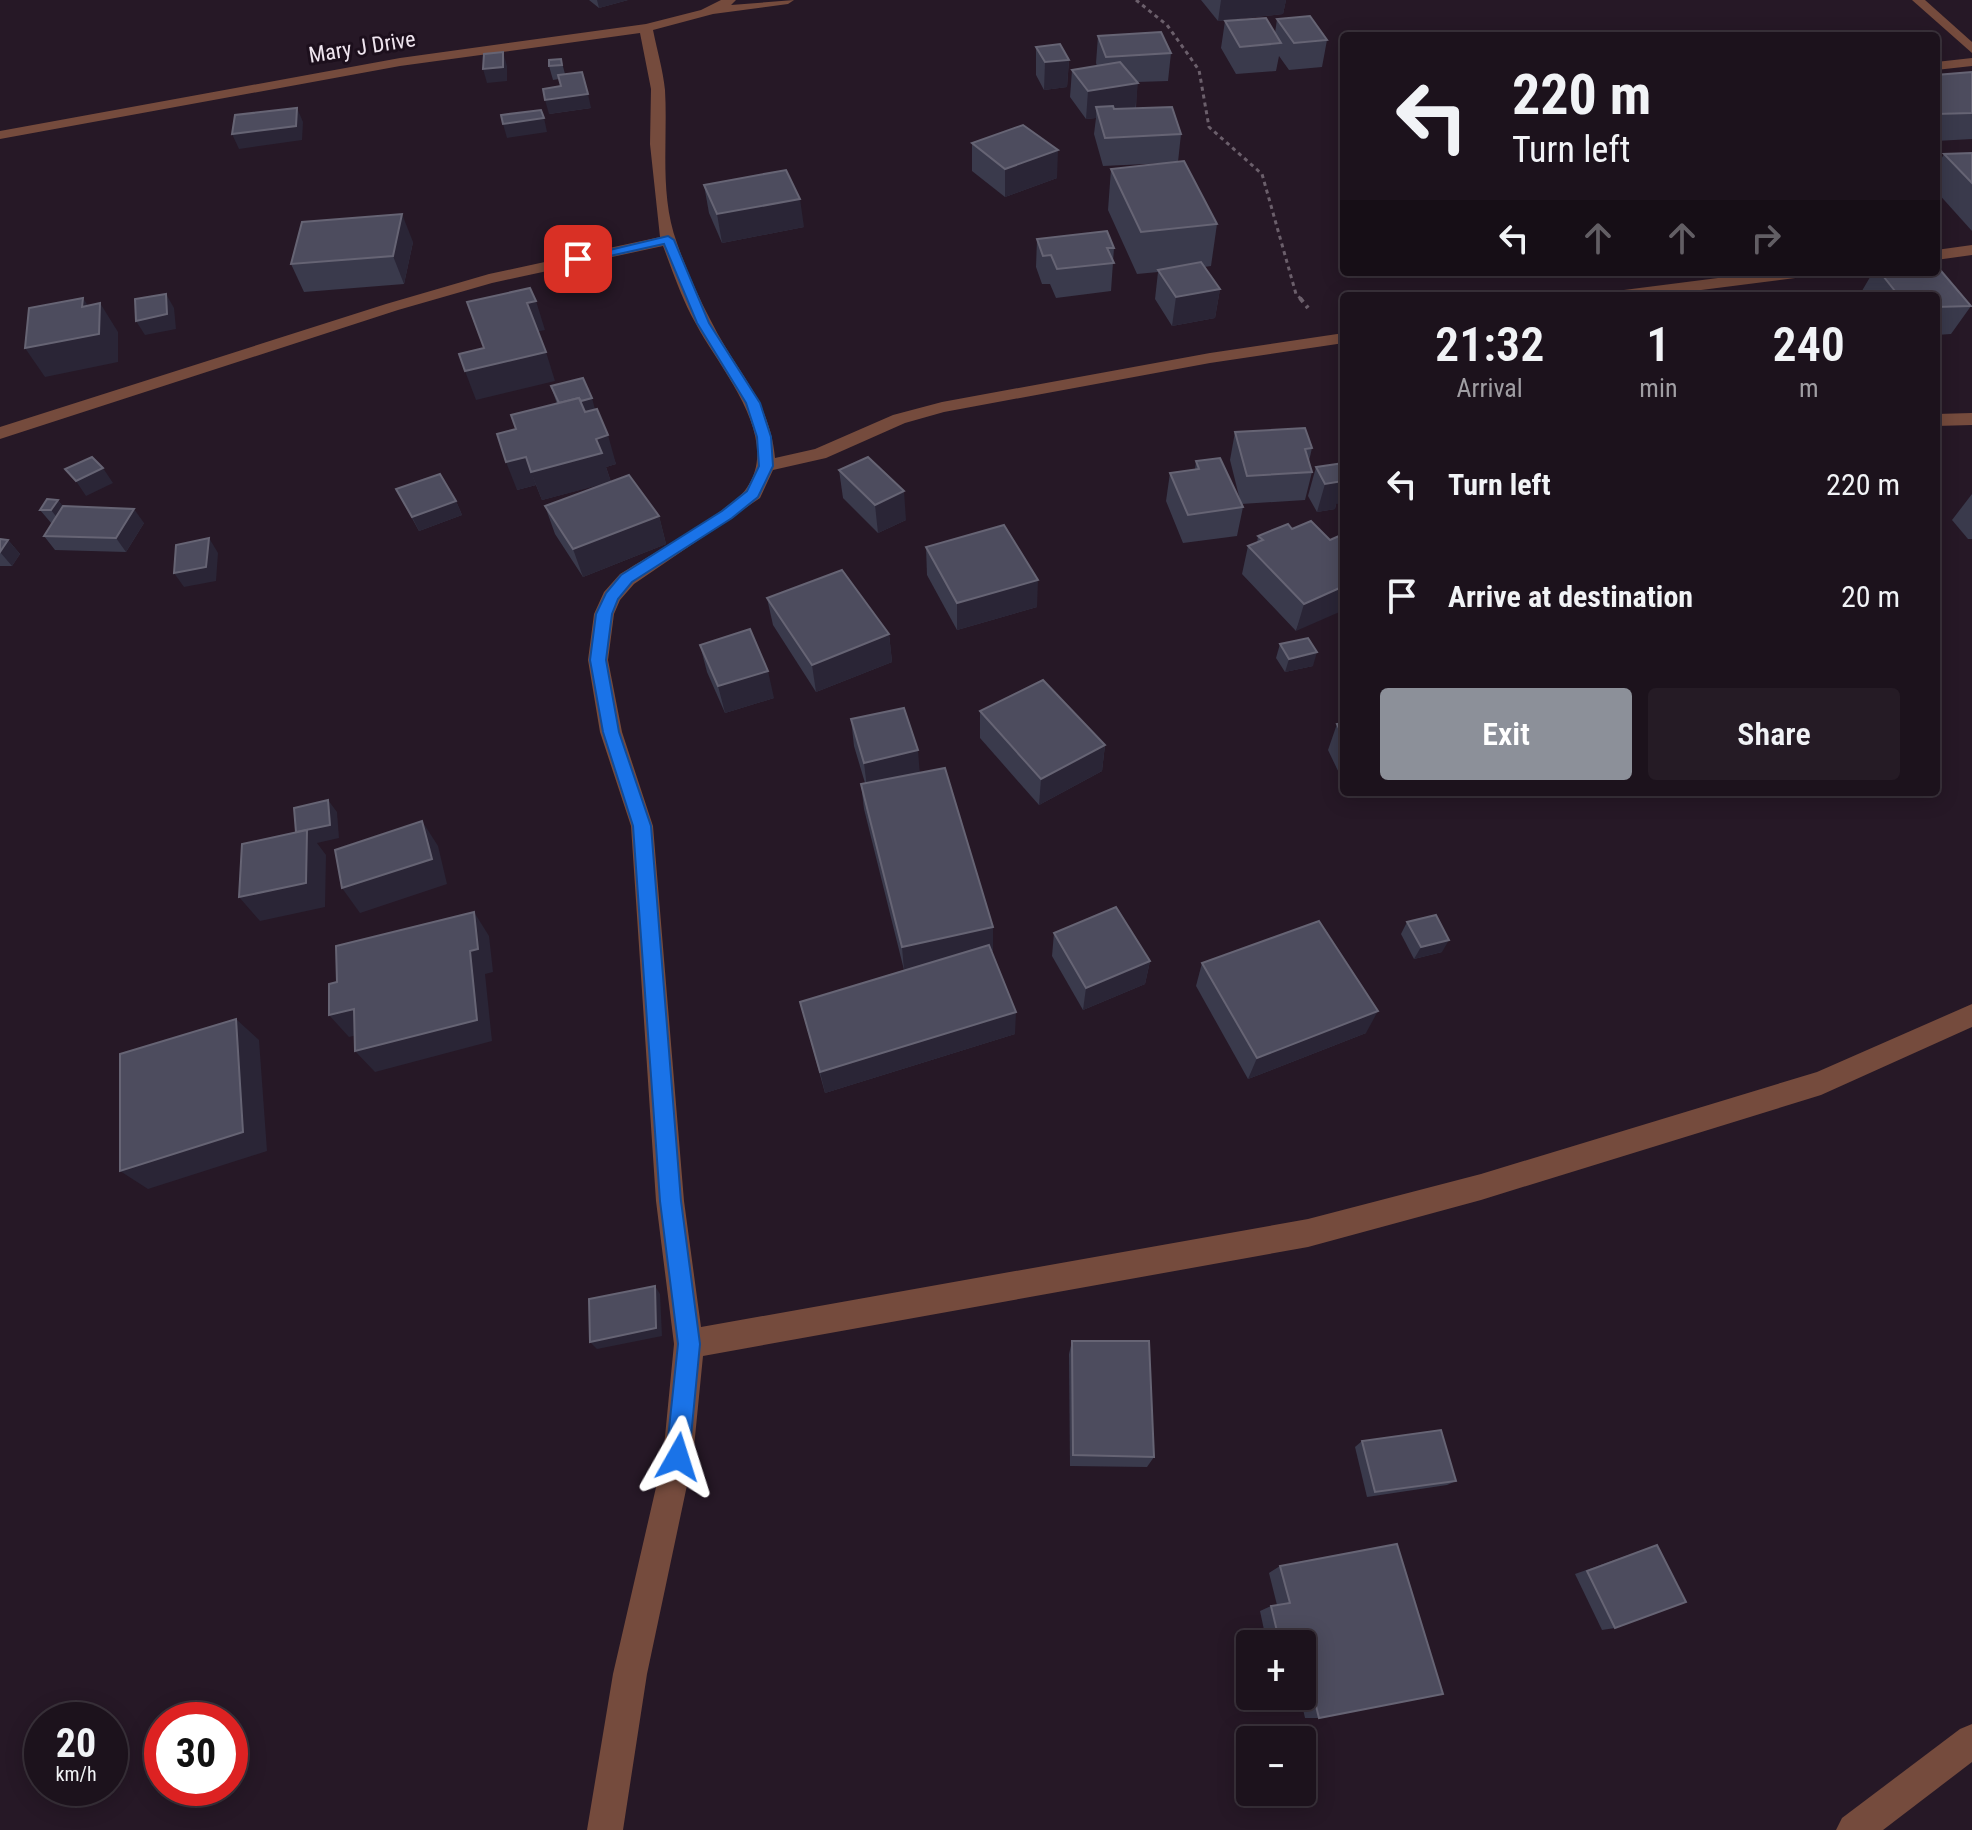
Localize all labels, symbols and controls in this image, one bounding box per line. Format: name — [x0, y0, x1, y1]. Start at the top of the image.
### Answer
street label: Mary J Drive — [307, 26, 417, 68]
text: 220 m — [1512, 62, 1651, 128]
icon: left — [1380, 64, 1484, 168]
text: Turn left — [1512, 129, 1630, 171]
icon: left — [1492, 216, 1536, 260]
icon: ahead — [1576, 216, 1620, 260]
icon: ahead — [1660, 216, 1704, 260]
icon: right — [1744, 216, 1788, 260]
pin — [544, 225, 612, 293]
icon: arrive — [556, 237, 600, 281]
text: 21:32 — [1435, 316, 1544, 373]
text: 1 — [1646, 316, 1670, 373]
text: 240 — [1773, 316, 1845, 373]
text: Arrival — [1457, 373, 1523, 403]
text: min — [1639, 373, 1677, 403]
text: m — [1799, 373, 1819, 403]
icon: left — [1380, 462, 1424, 506]
text: Turn left — [1448, 467, 1551, 502]
text: 220 m — [1826, 467, 1900, 502]
icon: arrive — [1380, 574, 1424, 618]
text: Arrive at destination — [1448, 579, 1693, 614]
text: 20 m — [1841, 579, 1900, 614]
button: Exit — [1380, 688, 1632, 780]
button: Share — [1648, 688, 1900, 780]
position arrow — [636, 1415, 720, 1499]
map controls — [1236, 1630, 1316, 1806]
button: + — [1236, 1630, 1316, 1710]
speed limit sign: 30 — [144, 1702, 248, 1806]
text: 20 — [56, 1720, 96, 1767]
button: − — [1236, 1726, 1316, 1806]
text: km/h — [55, 1762, 97, 1786]

